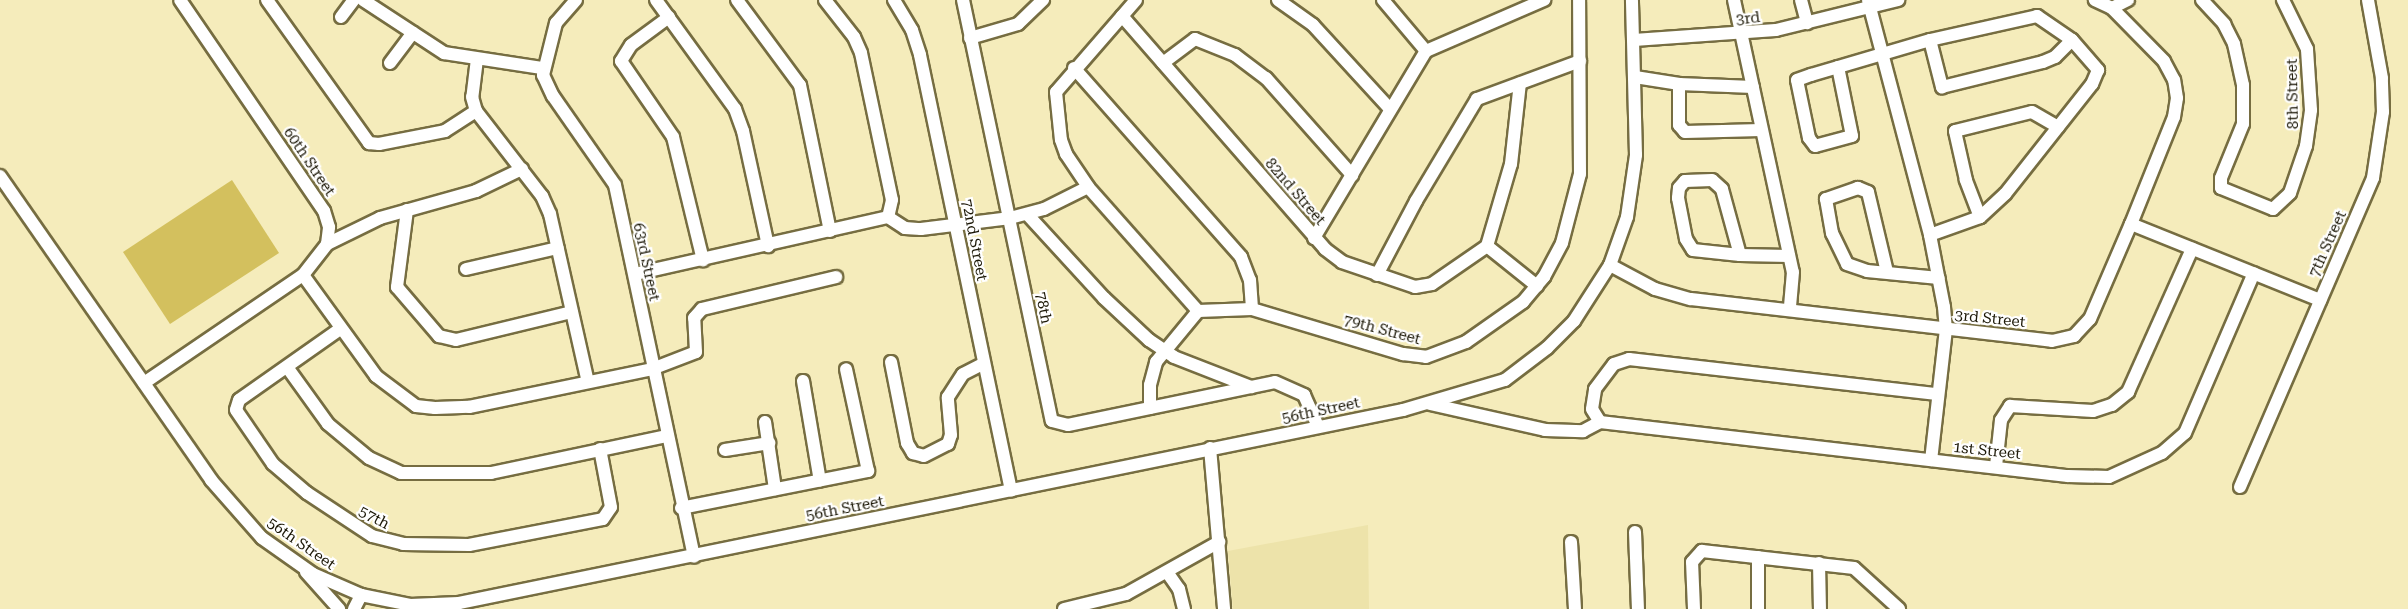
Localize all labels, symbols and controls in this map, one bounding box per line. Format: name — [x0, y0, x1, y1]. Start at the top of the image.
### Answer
street label: 3rd — [1735, 9, 1761, 29]
street label: 8th Street — [2283, 59, 2303, 129]
street label: 60th Street — [279, 124, 339, 200]
street label: 82nd Street — [1261, 155, 1329, 229]
street label: 72nd Street — [957, 198, 991, 282]
street label: 7th Street — [2305, 208, 2351, 280]
street label: 63rd Street — [629, 221, 663, 303]
street label: 78th — [1031, 291, 1055, 325]
street label: 3rd Street — [1954, 306, 2026, 332]
street label: 79th Street — [1342, 311, 1422, 349]
street label: 56th Street — [1281, 394, 1361, 428]
street label: 1st Street — [1952, 438, 2022, 464]
street label: 56th Street — [805, 493, 885, 525]
street label: 57th — [356, 503, 392, 533]
street label: 56th Street — [264, 514, 338, 574]

